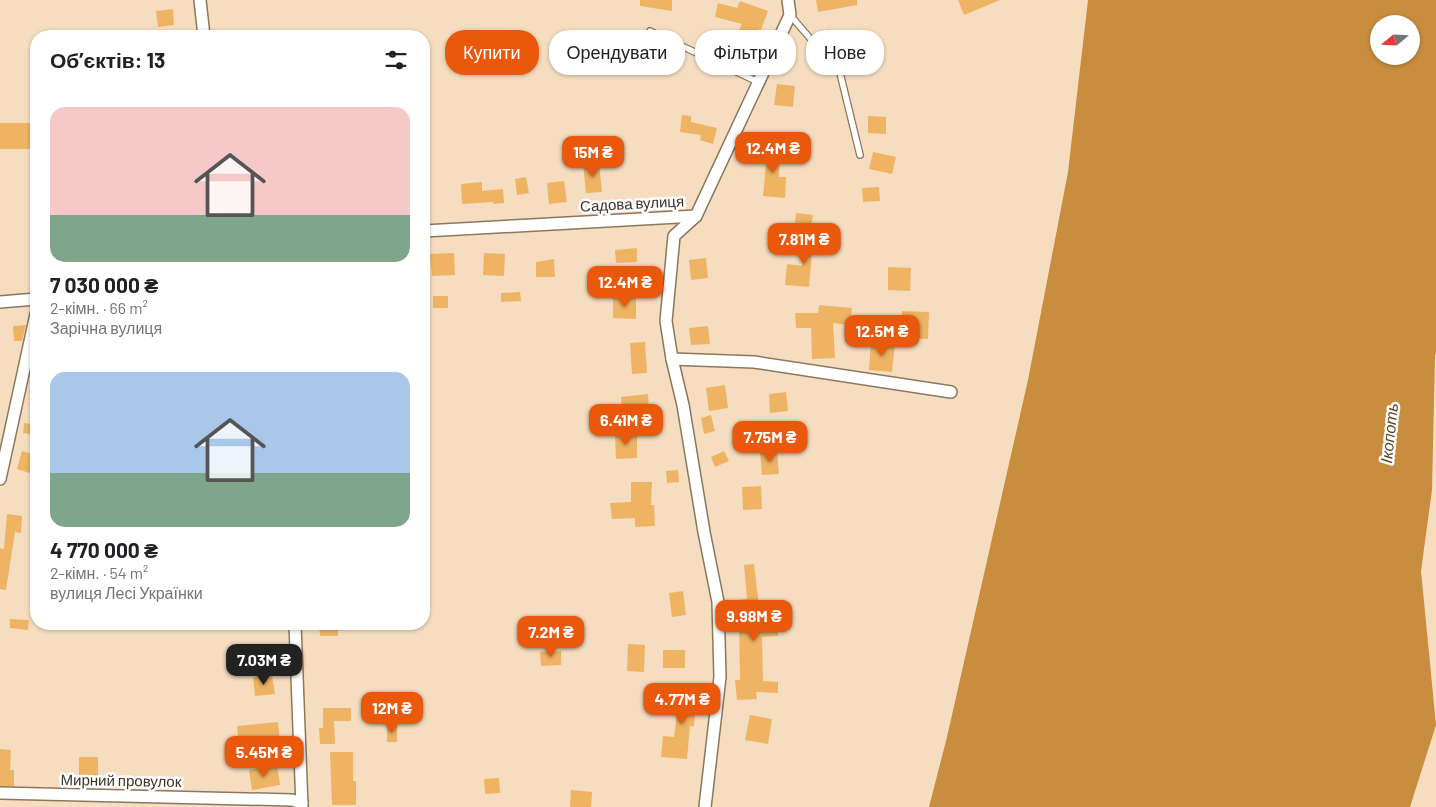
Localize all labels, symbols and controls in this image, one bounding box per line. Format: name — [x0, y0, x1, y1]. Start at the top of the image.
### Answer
north arrow — [1370, 15, 1420, 65]
map controls — [1370, 15, 1420, 65]
chip: Купити — [445, 30, 539, 75]
chip: Орендувати — [549, 30, 685, 75]
chip: Фільтри — [695, 30, 796, 75]
chip: Нове — [806, 30, 884, 75]
icon: filters — [382, 46, 410, 74]
text: Об’єктів: 13 — [50, 47, 165, 72]
pin: 12.4M ₴ — [727, 132, 819, 174]
pin: 15M ₴ — [558, 136, 628, 178]
text: 12.4M ₴ — [746, 138, 800, 157]
icon: home — [185, 140, 275, 230]
text: 15M ₴ — [573, 142, 613, 161]
street label: Садова вулиця — [579, 191, 684, 215]
pin: 7.81M ₴ — [758, 222, 850, 265]
text: 7.81M ₴ — [779, 229, 829, 248]
pin: 12.4M ₴ — [579, 266, 671, 308]
text: 7 030 000 ₴ — [50, 272, 158, 297]
text: 12.4M ₴ — [598, 272, 652, 291]
text: 2-кімн. · 66 m² — [50, 298, 148, 317]
pin: 12.5M ₴ — [836, 314, 928, 357]
text: Зарічна вулиця — [50, 318, 162, 337]
text: 12.5M ₴ — [856, 321, 908, 340]
water label: Ікопоть — [1376, 402, 1401, 464]
pin: 6.41M ₴ — [580, 404, 672, 446]
icon: home — [185, 405, 275, 495]
text: 6.41M ₴ — [600, 410, 652, 429]
pin: 7.75M ₴ — [724, 420, 816, 463]
text: 7.75M ₴ — [743, 427, 797, 446]
text: 4 770 000 ₴ — [50, 537, 158, 562]
text: 2-кімн. · 54 m² — [50, 563, 148, 582]
text: вулиця Лесі Українки — [50, 583, 203, 602]
pin: 9.98M ₴ — [708, 600, 800, 642]
text: 9.98M ₴ — [726, 606, 782, 625]
pin: 7.2M ₴ — [510, 616, 592, 658]
text: 7.2M ₴ — [528, 622, 574, 641]
pin: 7.03M ₴ — [218, 644, 310, 686]
text: 7.03M ₴ — [237, 650, 291, 669]
pin: 4.77M ₴ — [636, 682, 728, 725]
text: 4.77M ₴ — [654, 689, 710, 708]
pin: 12M ₴ — [357, 692, 427, 734]
text: 12M ₴ — [372, 698, 412, 717]
pin: 5.45M ₴ — [218, 736, 310, 778]
text: 5.45M ₴ — [236, 742, 292, 761]
street label: Мирний провулок — [61, 770, 182, 790]

